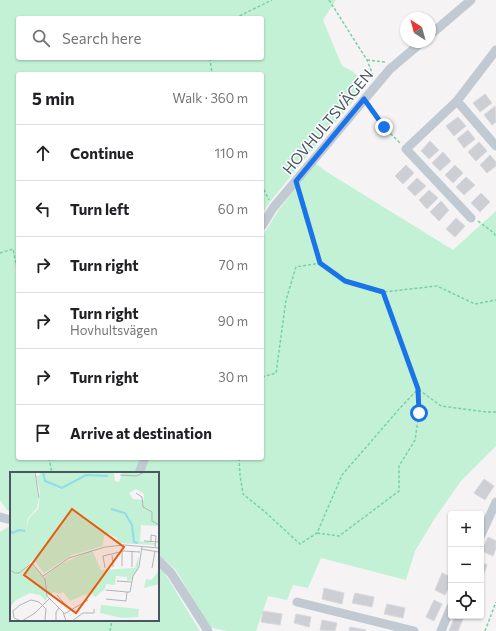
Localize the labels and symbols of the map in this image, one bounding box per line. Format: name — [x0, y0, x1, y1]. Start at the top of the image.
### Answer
north arrow — [400, 12, 436, 48]
street label: HOVHULTSVÄGEN — [278, 65, 376, 177]
route end — [375, 118, 393, 136]
route start — [410, 404, 428, 422]
inset map — [10, 472, 159, 621]

